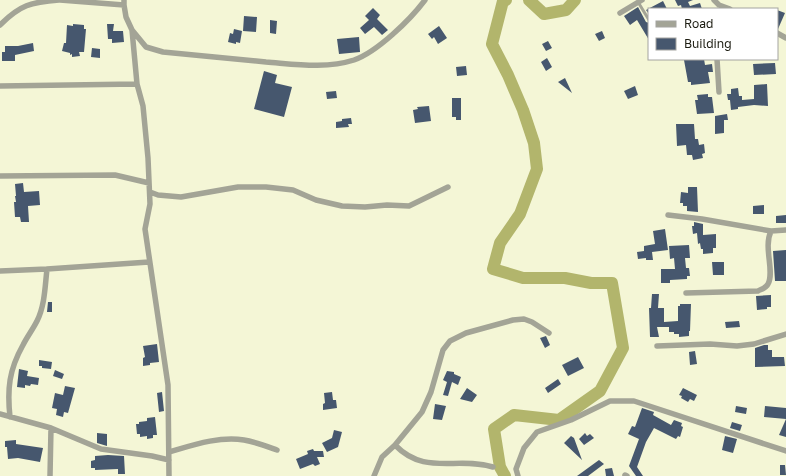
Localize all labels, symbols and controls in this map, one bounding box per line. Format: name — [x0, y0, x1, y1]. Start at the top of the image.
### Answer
legend — [648, 8, 778, 60]
text: Road — [684, 16, 713, 31]
text: Building — [684, 36, 732, 51]

